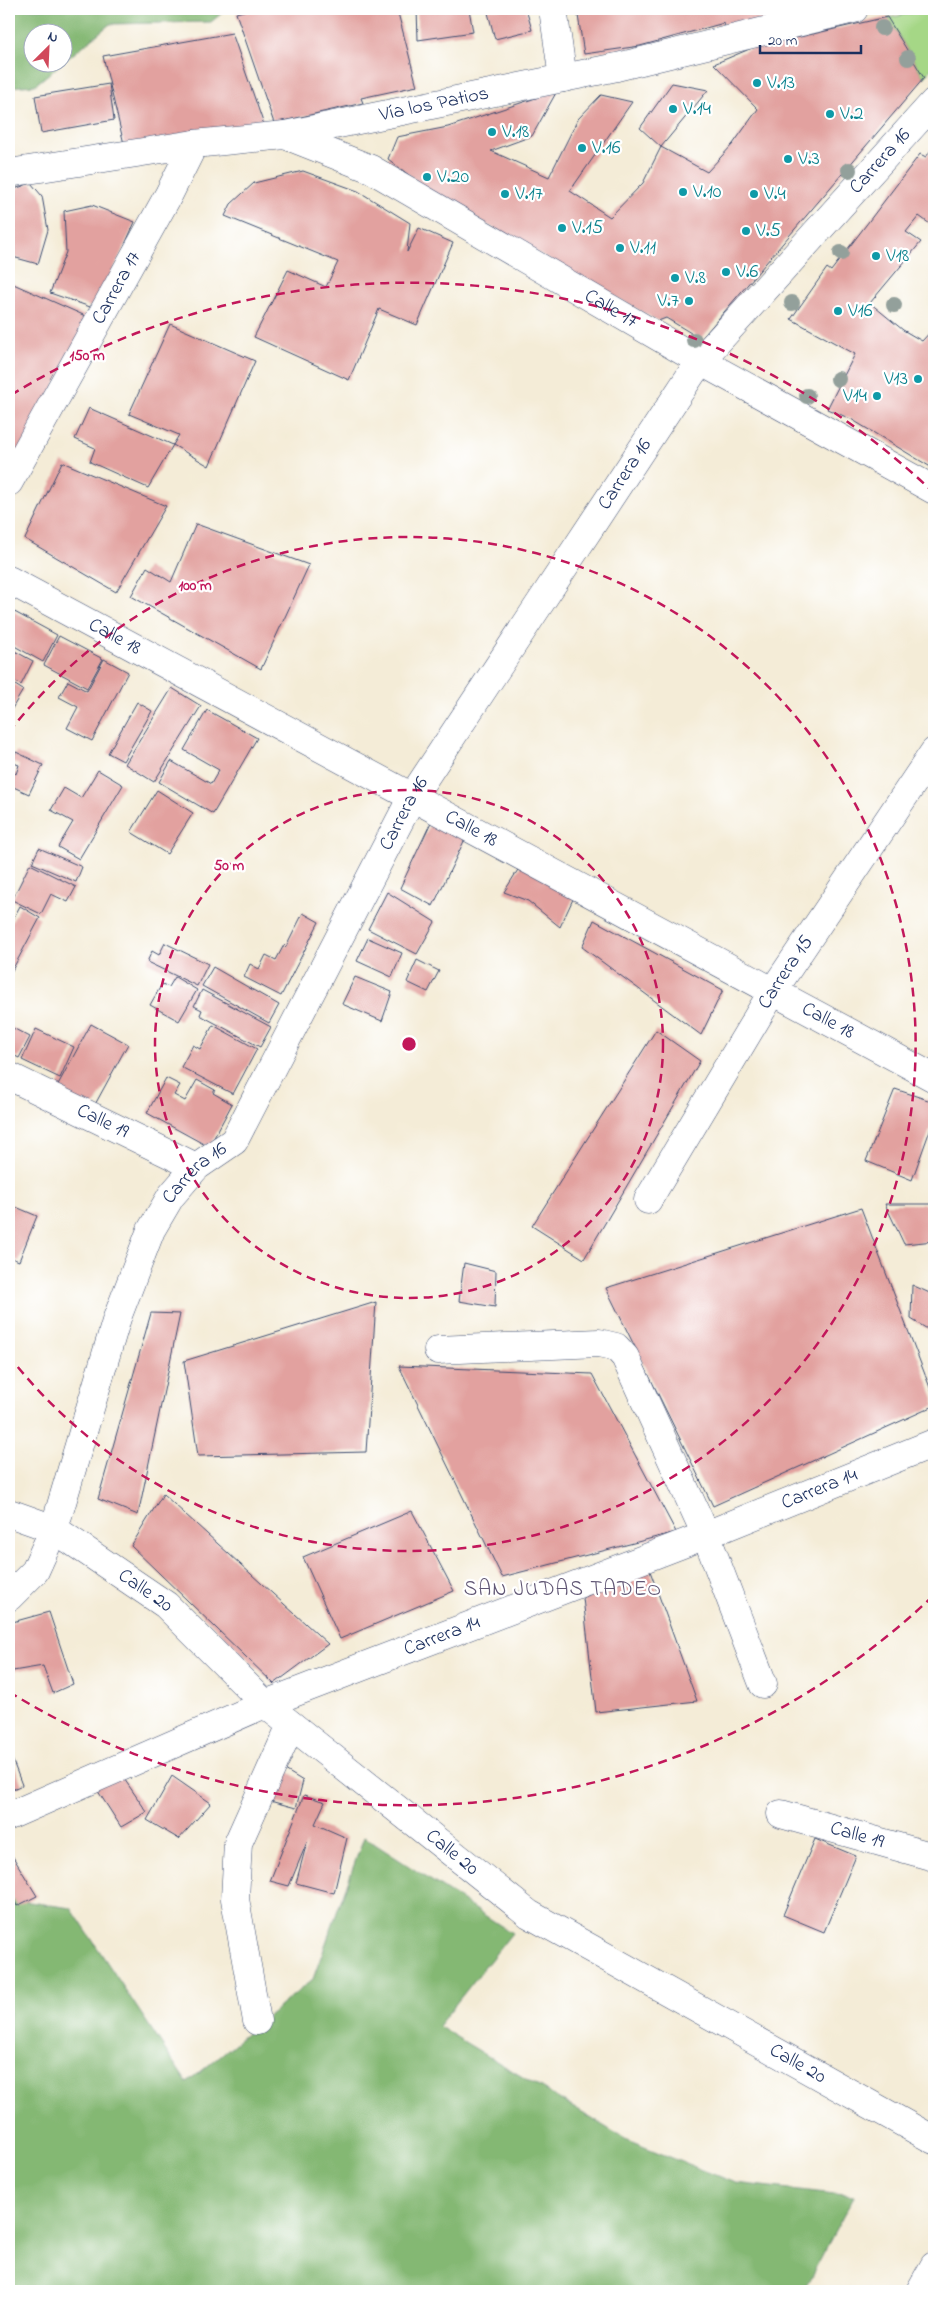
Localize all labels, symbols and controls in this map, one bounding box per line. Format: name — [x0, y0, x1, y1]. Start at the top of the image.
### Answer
north arrow — [22, 22, 72, 72]
scale bar — [760, 22, 862, 54]
text: N — [44, 26, 61, 49]
text: 20 m — [768, 30, 798, 52]
place label: V.13 — [766, 69, 795, 98]
marker: V.13 — [751, 77, 763, 89]
street label: Vía los Patios — [376, 79, 491, 130]
place label: V.14 — [682, 95, 711, 124]
place label: V.2 — [839, 100, 863, 129]
marker: V.14 — [667, 103, 679, 115]
marker: V.2 — [824, 108, 836, 120]
place label: V.18 — [501, 118, 529, 147]
street label: Carrera 16 — [843, 122, 918, 201]
marker: V.18 — [486, 126, 498, 138]
place label: V.16 — [591, 134, 621, 163]
marker: V.16 — [576, 142, 588, 154]
place label: V.3 — [797, 145, 820, 174]
marker: V.3 — [782, 153, 794, 165]
place label: V.20 — [436, 163, 469, 192]
marker: V.20 — [421, 171, 433, 183]
place label: V.10 — [692, 178, 722, 207]
place label: V.17 — [514, 180, 543, 209]
place label: V.4 — [763, 180, 786, 209]
marker: V.10 — [677, 186, 689, 198]
marker: V.17 — [499, 188, 511, 200]
marker: V.4 — [748, 188, 760, 200]
place label: V.15 — [571, 214, 603, 243]
place label: V.5 — [755, 217, 781, 246]
marker: V.15 — [556, 222, 568, 234]
marker: V.5 — [740, 225, 752, 237]
place label: V.11 — [629, 234, 656, 263]
marker: V.11 — [614, 242, 626, 254]
place label: V18 — [885, 242, 909, 271]
street label: Carrera 17 — [85, 246, 149, 330]
marker: V18 — [870, 250, 882, 262]
place label: V.6 — [735, 258, 758, 287]
place label: V.8 — [684, 264, 706, 293]
marker: V.6 — [720, 266, 732, 278]
marker: V.8 — [669, 272, 681, 284]
street label: Calle 17 — [579, 282, 643, 336]
place label: V.7 — [656, 287, 679, 316]
marker: V.7 — [683, 295, 695, 307]
place label: V16 — [847, 297, 873, 326]
marker: V16 — [832, 305, 844, 317]
text: 150 m — [69, 345, 105, 367]
place label: V13 — [883, 365, 908, 394]
marker: V13 — [912, 373, 924, 385]
place label: V14 — [842, 382, 867, 411]
marker: V14 — [871, 390, 883, 402]
street label: Carrera 16 — [591, 433, 659, 516]
text: 100 m — [178, 575, 212, 597]
street label: Calle 18 — [83, 611, 146, 663]
street label: Carrera 16 — [372, 771, 436, 856]
street label: Calle 18 — [440, 803, 503, 855]
text: 50 m — [214, 855, 245, 877]
street label: Carrera 15 — [751, 930, 821, 1015]
street label: Calle 18 — [796, 995, 860, 1047]
centre of rings — [400, 1035, 418, 1053]
street label: Calle 19 — [71, 1096, 134, 1147]
street label: Carrera 16 — [155, 1135, 233, 1209]
street label: Carrera 14 — [777, 1461, 862, 1518]
street label: Calle 20 — [112, 1562, 180, 1619]
district label: SAN JUDAS TADEO — [464, 1575, 662, 1605]
street label: Carrera 14 — [400, 1608, 484, 1664]
street label: Calle 19 — [827, 1814, 887, 1857]
street label: Calle 20 — [419, 1822, 485, 1883]
street label: Calle 20 — [764, 2036, 832, 2092]

